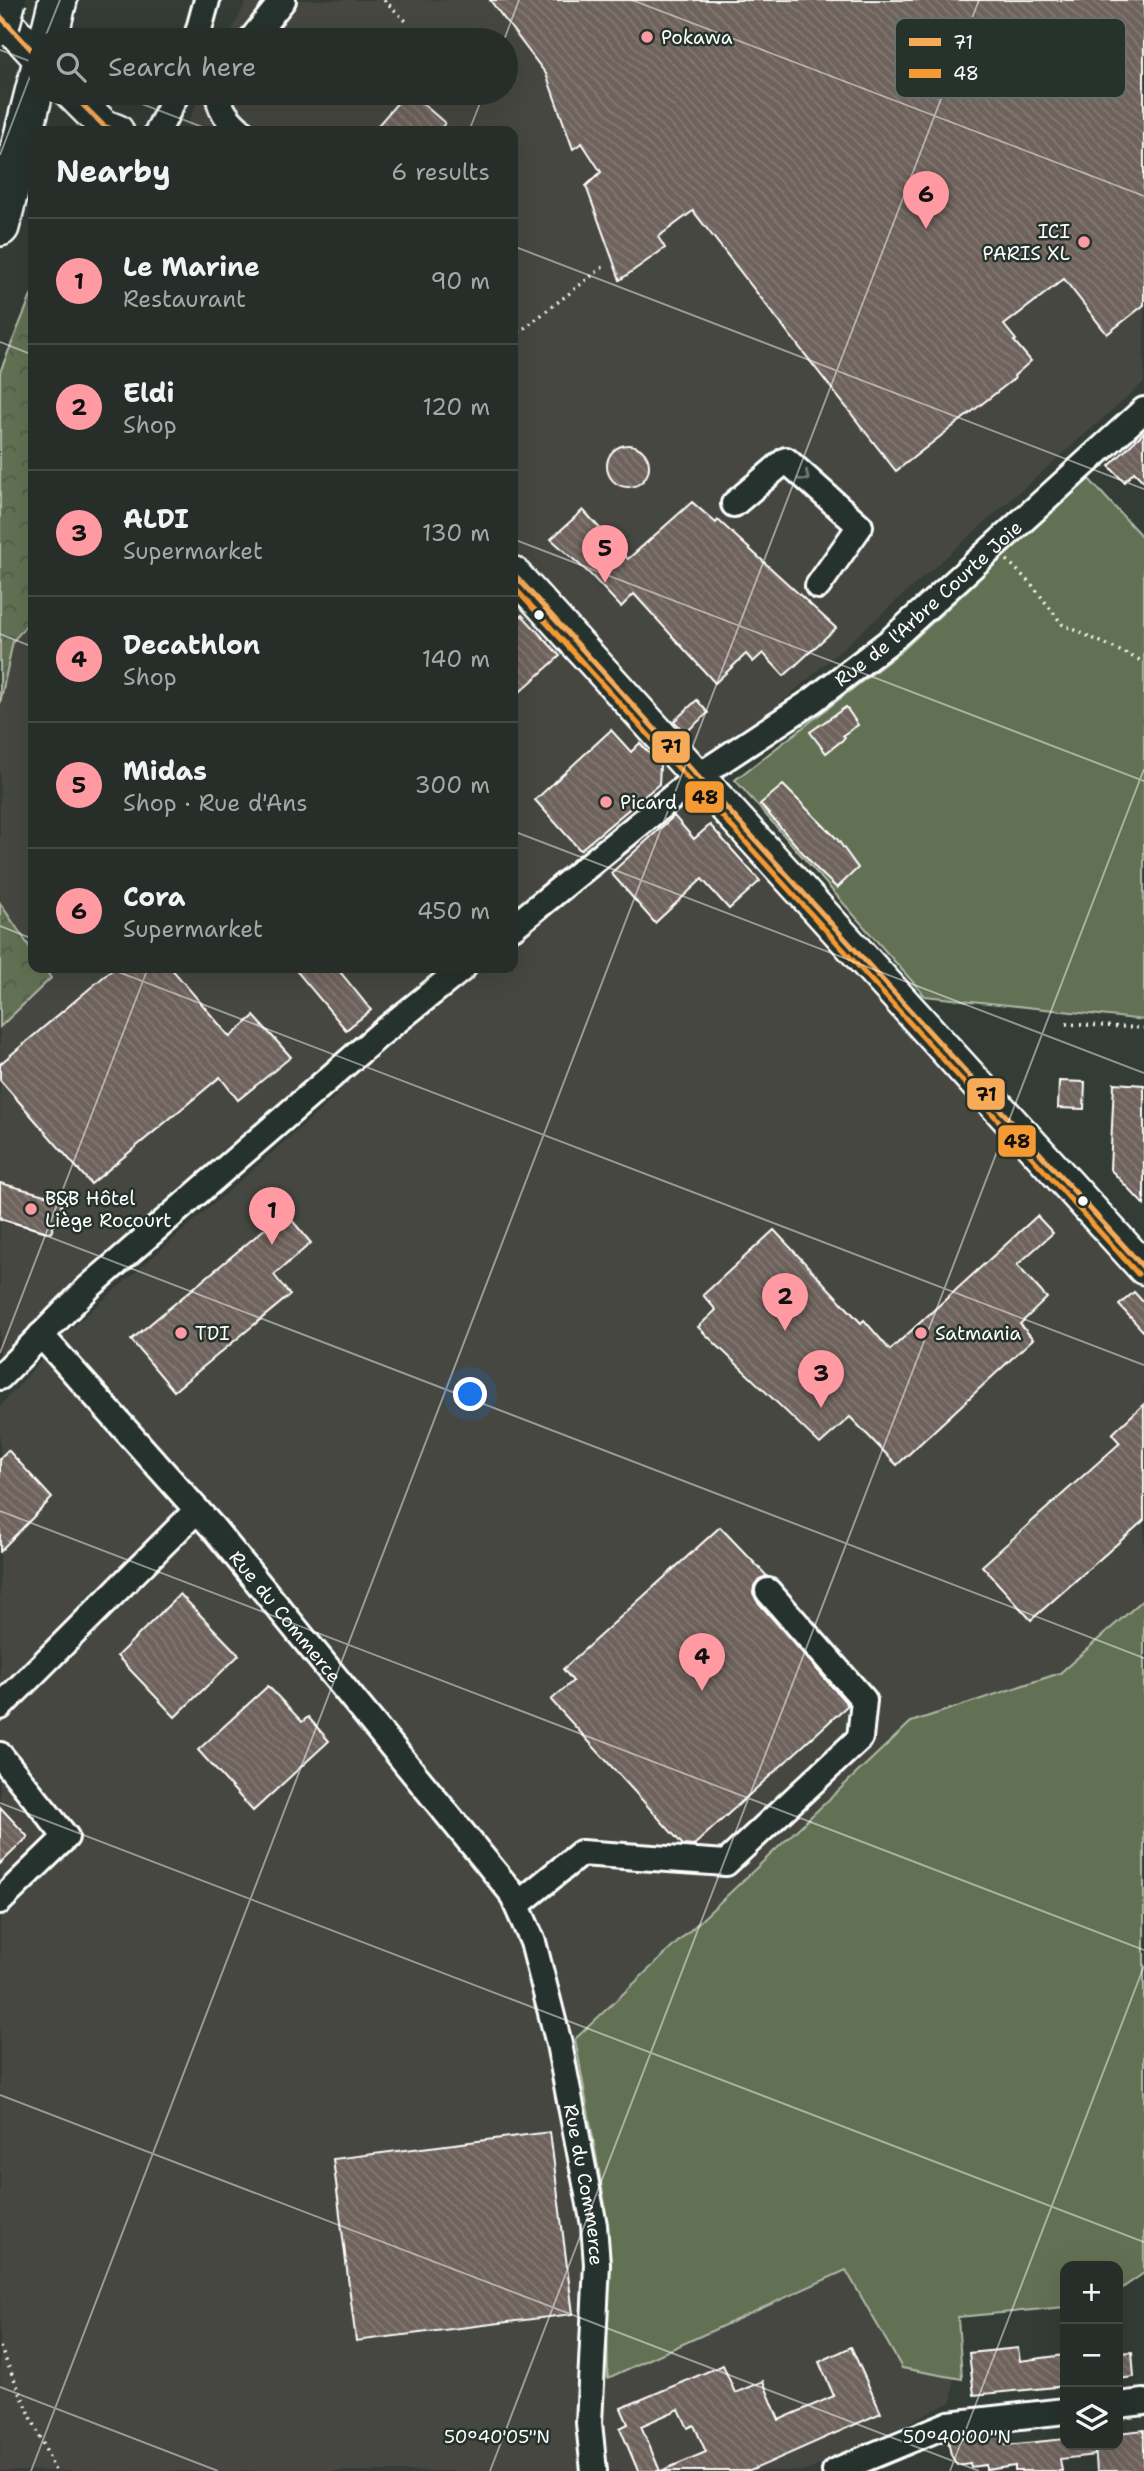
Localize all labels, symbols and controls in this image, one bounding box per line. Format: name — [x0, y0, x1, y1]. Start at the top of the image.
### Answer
legend — [895, 18, 1126, 98]
place label: Pokawa — [661, 25, 733, 50]
search box — [28, 28, 518, 105]
marker: Pokawa — [639, 29, 655, 45]
text: 71 — [953, 30, 973, 55]
icon: search — [52, 48, 90, 86]
text: Search here — [108, 49, 257, 84]
text: 48 — [953, 61, 979, 86]
text: Nearby — [56, 151, 171, 192]
text: 6 results — [391, 157, 490, 187]
pin: 6 — [903, 171, 949, 229]
place label: ICI PARIS XL — [983, 219, 1070, 266]
marker: ICI PARIS XL — [1076, 234, 1092, 250]
text: Le Marine — [123, 249, 260, 284]
text: 1 — [74, 266, 84, 296]
text: 90 m — [430, 266, 490, 296]
text: Restaurant — [123, 284, 246, 314]
text: Eldi — [123, 375, 174, 410]
text: 2 — [71, 392, 87, 422]
text: 120 m — [422, 392, 490, 422]
text: Shop — [123, 410, 177, 440]
one-way arrow — [797, 469, 810, 481]
text: ALDI — [123, 501, 189, 536]
street label: Rue de l'Arbre Courte Joie — [829, 515, 1027, 692]
text: 3 — [71, 518, 87, 548]
text: 130 m — [422, 518, 490, 548]
pin: 5 — [582, 525, 628, 583]
text: Supermarket — [123, 536, 263, 566]
unlabelled marker — [532, 608, 546, 622]
text: Decathlon — [123, 627, 260, 662]
text: 4 — [71, 644, 87, 674]
text: 140 m — [422, 644, 490, 674]
text: Shop — [123, 662, 177, 692]
line badge: 71 — [651, 730, 691, 764]
text: 71 — [660, 734, 682, 759]
text: Midas — [123, 753, 207, 788]
text: 5 — [72, 770, 86, 800]
text: 300 m — [415, 770, 490, 800]
line badge: 48 — [684, 780, 725, 814]
text: 48 — [692, 785, 718, 810]
text: Shop · Rue d'Ans — [123, 788, 308, 818]
place label: Picard — [620, 790, 677, 815]
marker: Picard — [598, 794, 614, 810]
text: Cora — [123, 879, 186, 914]
text: 6 — [71, 896, 87, 926]
text: 450 m — [417, 896, 490, 926]
text: Supermarket — [123, 914, 263, 944]
line badge: 71 — [966, 1077, 1006, 1111]
text: 71 — [975, 1082, 997, 1107]
line badge: 48 — [997, 1124, 1037, 1158]
text: 48 — [1004, 1129, 1030, 1154]
place label: B&B Hôtel Liège Rocourt — [45, 1186, 172, 1233]
pin: 1 — [249, 1187, 295, 1245]
unlabelled marker — [1076, 1194, 1090, 1208]
marker: B&B Hôtel Liège Rocourt — [23, 1201, 39, 1217]
pin: 2 — [762, 1273, 808, 1331]
place label: TDI — [195, 1321, 230, 1346]
place label: Satmania — [935, 1321, 1022, 1346]
marker: TDI — [173, 1325, 189, 1341]
marker: Satmania — [913, 1325, 929, 1341]
pin: 3 — [798, 1350, 844, 1408]
your location — [453, 1377, 487, 1411]
street label: Rue du Commerce — [224, 1545, 347, 1688]
pin: 4 — [679, 1633, 725, 1691]
street label: Rue du Commerce — [558, 2102, 610, 2266]
map controls — [1060, 2261, 1123, 2450]
button: + — [1060, 2261, 1123, 2324]
button: − — [1060, 2324, 1123, 2387]
button: layers — [1060, 2387, 1123, 2450]
text: 50°40'05"N — [444, 2425, 550, 2449]
text: 50°40'00"N — [903, 2425, 1011, 2449]

